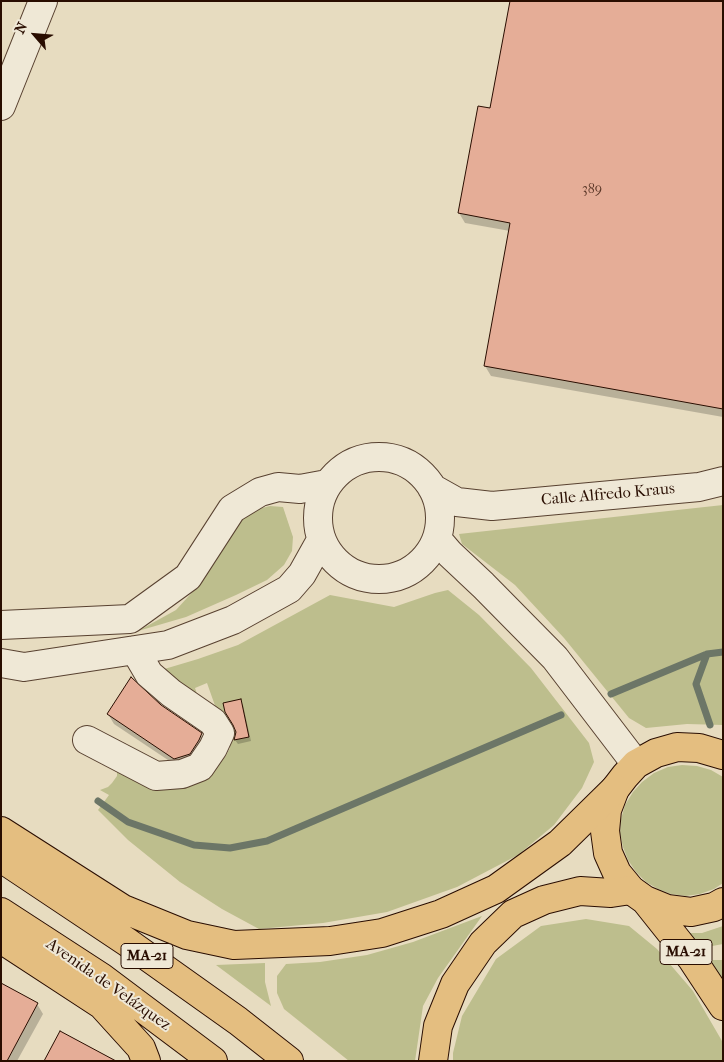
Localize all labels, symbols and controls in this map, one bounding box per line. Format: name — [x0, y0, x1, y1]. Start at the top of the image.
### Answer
north arrow — [10, 10, 60, 60]
text: N — [11, 19, 31, 37]
house number: 389 — [582, 182, 602, 198]
street label: Calle Alfredo Kraus — [540, 480, 676, 510]
street label: Avenida de Velázquez — [42, 935, 174, 1035]
road number: MA-21 — [660, 940, 712, 964]
road number: MA-21 — [121, 944, 173, 968]

